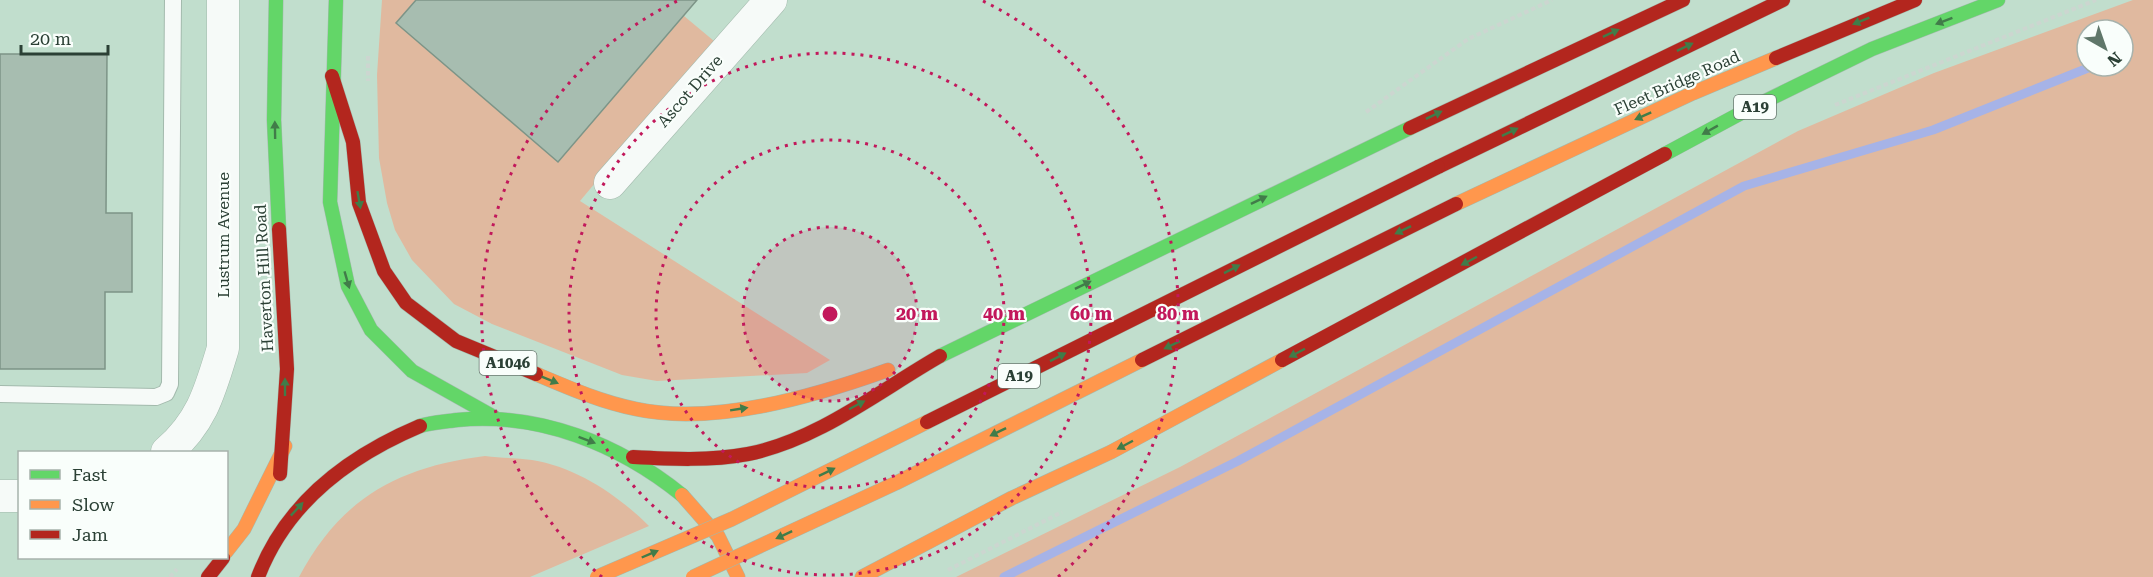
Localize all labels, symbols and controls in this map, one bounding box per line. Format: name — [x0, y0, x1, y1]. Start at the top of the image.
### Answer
one-way arrow — [1851, 16, 1869, 26]
one-way arrow — [1935, 17, 1953, 26]
scale bar — [21, 18, 108, 56]
north arrow — [2075, 18, 2135, 78]
text: 20 m — [30, 28, 71, 49]
one-way arrow — [1602, 28, 1620, 38]
one-way arrow — [1677, 43, 1694, 52]
street label: Fleet Bridge Road — [1611, 47, 1743, 119]
text: N — [2103, 48, 2125, 70]
street label: Ascot Drive — [653, 51, 727, 131]
road number: A19 — [1734, 95, 1776, 119]
one-way arrow — [1425, 110, 1442, 119]
one-way arrow — [1634, 111, 1652, 121]
one-way arrow — [270, 120, 280, 139]
one-way arrow — [1701, 125, 1718, 135]
one-way arrow — [1501, 127, 1518, 137]
street label: Lustrum Avenue — [214, 172, 233, 298]
one-way arrow — [355, 190, 364, 209]
one-way arrow — [1250, 195, 1267, 205]
street label: Haverton Hill Road — [251, 204, 277, 352]
one-way arrow — [1395, 225, 1412, 235]
one-way arrow — [1460, 256, 1477, 266]
one-way arrow — [1224, 265, 1241, 274]
one-way arrow — [343, 271, 352, 289]
one-way arrow — [1075, 281, 1092, 290]
text: 20 m — [896, 303, 939, 324]
text: 40 m — [983, 303, 1026, 324]
text: 60 m — [1070, 303, 1113, 324]
text: 80 m — [1157, 303, 1200, 324]
centre of rings — [820, 304, 840, 324]
one-way arrow — [1164, 340, 1181, 350]
one-way arrow — [1288, 348, 1305, 358]
road number: A1046 — [480, 351, 536, 375]
one-way arrow — [1049, 352, 1067, 362]
road number: A19 — [998, 364, 1040, 388]
one-way arrow — [541, 375, 559, 385]
one-way arrow — [280, 378, 290, 397]
one-way arrow — [848, 401, 865, 410]
one-way arrow — [729, 404, 748, 413]
one-way arrow — [989, 427, 1006, 437]
one-way arrow — [579, 435, 597, 445]
one-way arrow — [1116, 440, 1133, 450]
legend — [18, 451, 228, 559]
text: Fast — [72, 464, 107, 485]
one-way arrow — [819, 467, 836, 476]
text: Slow — [72, 494, 114, 515]
one-way arrow — [290, 502, 304, 517]
text: Jam — [72, 524, 108, 545]
one-way arrow — [776, 530, 793, 539]
one-way arrow — [642, 549, 660, 559]

